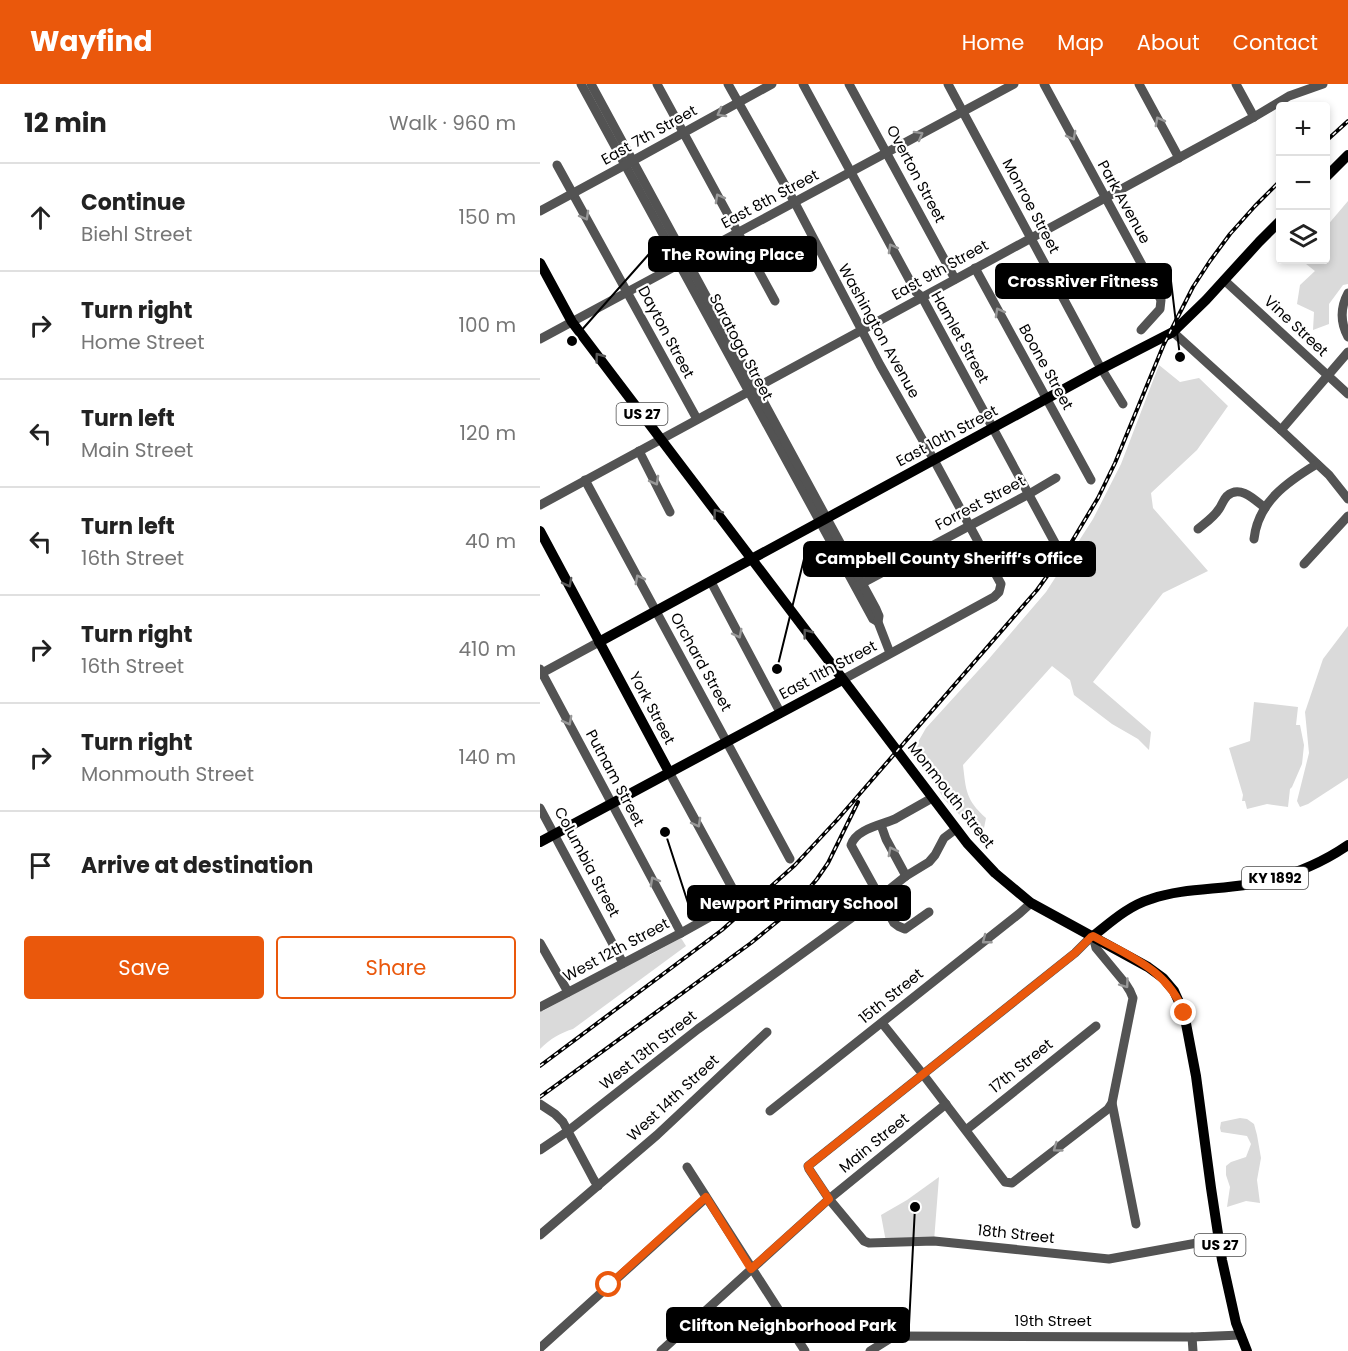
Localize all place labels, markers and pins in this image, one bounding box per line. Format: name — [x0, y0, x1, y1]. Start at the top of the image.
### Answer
callout: The Rowing Place — [649, 237, 816, 271]
callout: CrossRiver Fitness — [996, 264, 1171, 298]
callout: Campbell County Sheriff’s Office — [804, 542, 1095, 576]
callout: Newport Primary School — [688, 886, 910, 920]
callout: Clifton Neighborhood Park — [667, 1308, 909, 1342]

